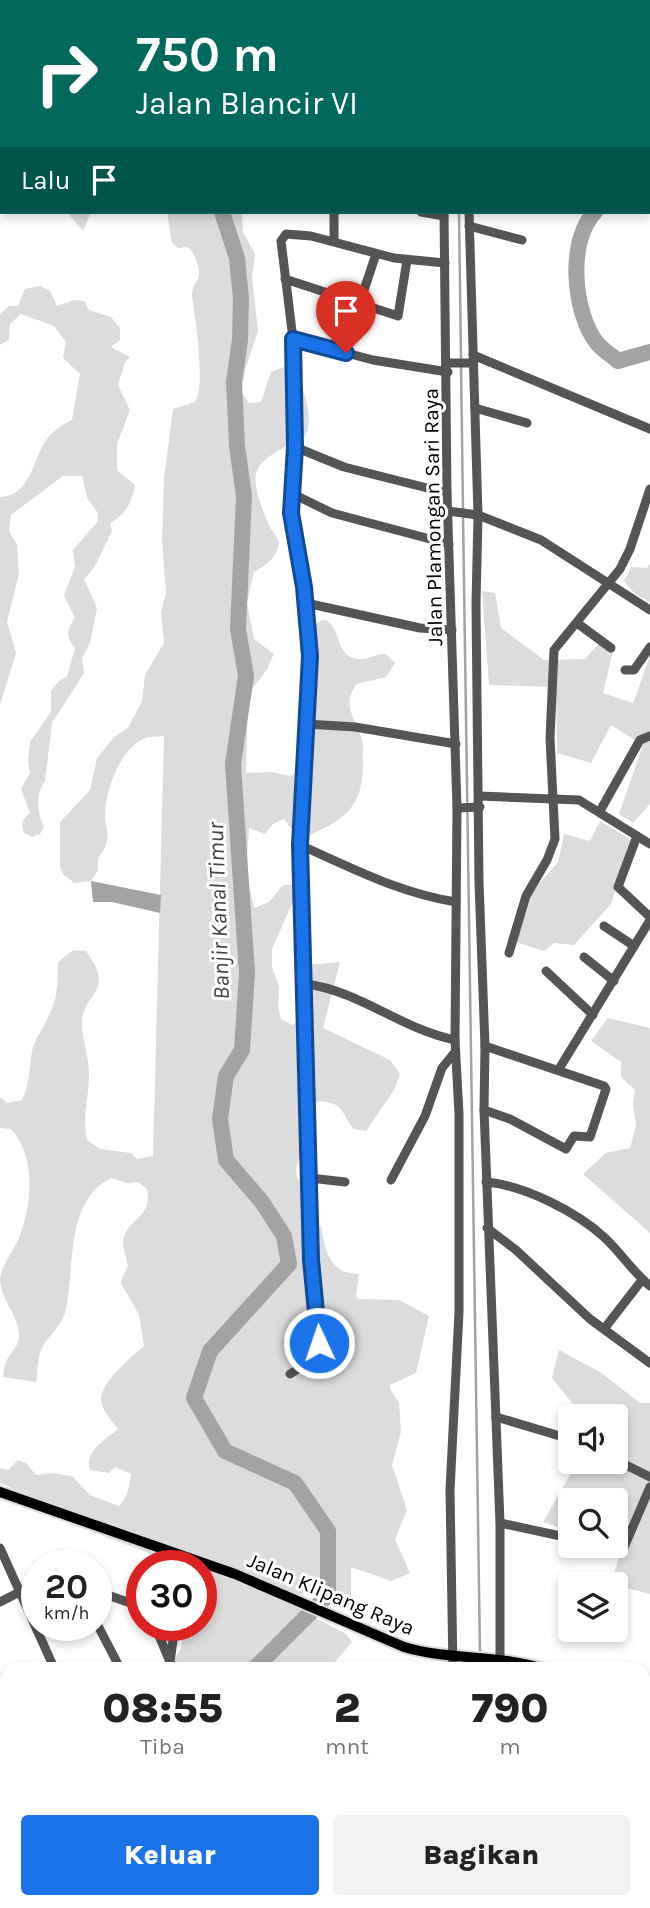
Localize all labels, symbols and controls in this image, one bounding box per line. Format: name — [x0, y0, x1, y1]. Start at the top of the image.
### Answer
text: 750 m — [136, 26, 279, 83]
icon: right — [21, 28, 112, 119]
text: Jalan Blancir VI — [136, 85, 358, 122]
icon: arrive — [85, 161, 123, 199]
text: Lalu — [21, 165, 71, 196]
pin — [316, 281, 376, 353]
icon: arrive — [327, 292, 365, 330]
street label: Jalan Plamongan Sari Raya — [419, 388, 447, 646]
water label: Banjir Kanal Timur — [202, 821, 235, 1000]
position arrow — [282, 1306, 356, 1380]
map controls — [558, 1404, 628, 1642]
button: sound — [558, 1404, 628, 1474]
button: search — [558, 1488, 628, 1558]
street label: Jalan Klipang Raya — [244, 1548, 418, 1640]
speed limit sign: 30 — [126, 1550, 217, 1641]
text: 20 — [45, 1566, 88, 1607]
button: layers — [558, 1572, 628, 1642]
text: km/h — [44, 1602, 89, 1624]
text: 08:55 — [102, 1683, 223, 1733]
text: 2 — [334, 1683, 360, 1733]
text: 790 — [471, 1683, 549, 1733]
text: Tiba — [140, 1733, 185, 1760]
text: mnt — [325, 1733, 369, 1760]
text: m — [499, 1733, 521, 1760]
button: Keluar — [21, 1815, 319, 1895]
button: Bagikan — [333, 1815, 630, 1895]

